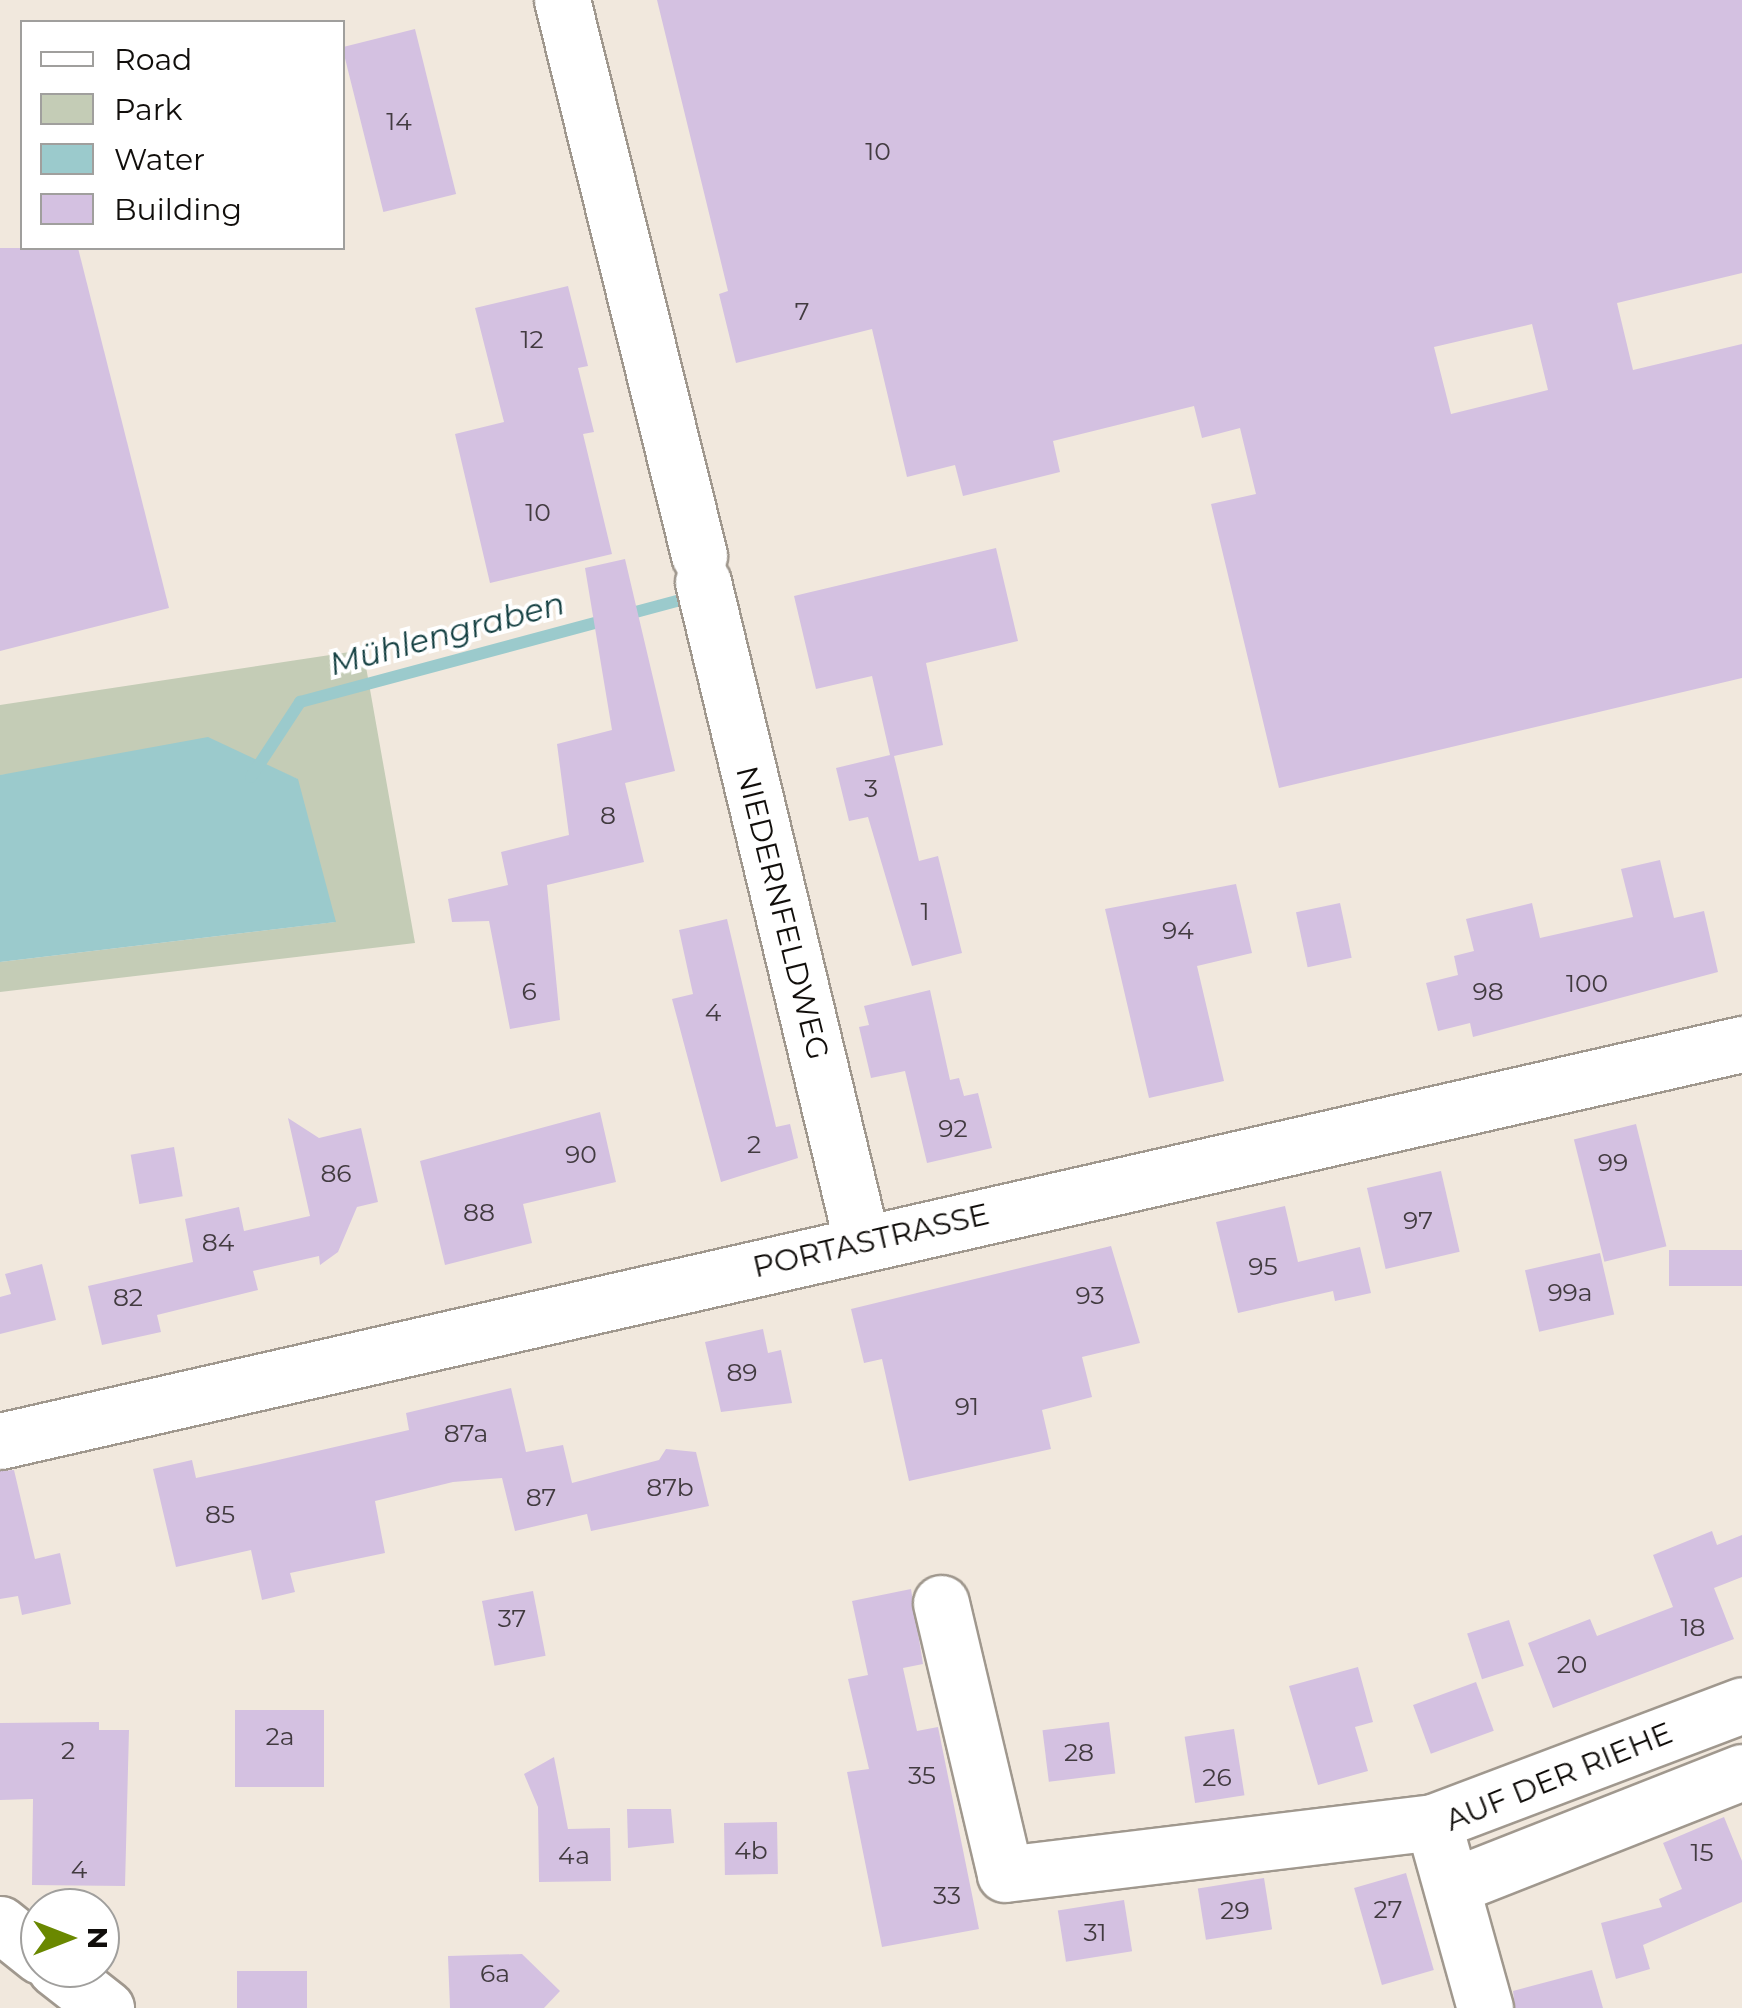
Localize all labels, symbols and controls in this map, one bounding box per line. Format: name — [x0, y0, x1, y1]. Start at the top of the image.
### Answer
legend — [20, 20, 345, 250]
text: Road — [114, 41, 192, 78]
text: Park — [114, 91, 183, 128]
house number: 14 — [386, 106, 412, 136]
house number: 10 — [865, 136, 891, 166]
text: Water — [114, 141, 205, 178]
text: Building — [114, 191, 242, 228]
house number: 7 — [795, 296, 809, 326]
house number: 12 — [520, 324, 544, 354]
house number: 10 — [525, 497, 551, 527]
water label: Mühlengraben — [325, 584, 569, 684]
street label: NIEDERNFELDWEG — [728, 762, 836, 1064]
house number: 3 — [864, 773, 878, 803]
house number: 8 — [600, 800, 616, 830]
house number: 1 — [920, 896, 930, 926]
house number: 94 — [1162, 915, 1194, 945]
house number: 100 — [1566, 968, 1608, 998]
house number: 6 — [521, 976, 537, 1006]
house number: 98 — [1472, 976, 1504, 1006]
house number: 4 — [705, 997, 721, 1027]
house number: 92 — [938, 1113, 968, 1143]
house number: 2 — [747, 1129, 761, 1159]
house number: 90 — [565, 1139, 597, 1169]
house number: 99 — [1598, 1147, 1628, 1177]
house number: 86 — [320, 1158, 352, 1188]
street label: PORTASTRASSE — [749, 1196, 993, 1286]
house number: 88 — [463, 1197, 495, 1227]
house number: 97 — [1403, 1205, 1433, 1235]
house number: 84 — [202, 1227, 234, 1257]
house number: 95 — [1248, 1251, 1278, 1281]
house number: 99a — [1547, 1277, 1593, 1307]
house number: 93 — [1075, 1280, 1105, 1310]
house number: 82 — [113, 1282, 143, 1312]
house number: 89 — [726, 1357, 758, 1387]
house number: 91 — [955, 1391, 979, 1421]
house number: 87a — [444, 1418, 488, 1448]
house number: 87b — [646, 1472, 694, 1502]
house number: 87 — [526, 1482, 556, 1512]
house number: 85 — [205, 1499, 235, 1529]
house number: 37 — [498, 1603, 526, 1633]
house number: 18 — [1681, 1612, 1705, 1642]
house number: 20 — [1557, 1649, 1587, 1679]
street label: AUF DER RIEHE — [1440, 1715, 1678, 1839]
house number: 2a — [266, 1721, 294, 1751]
house number: 2 — [61, 1735, 75, 1765]
house number: 28 — [1064, 1737, 1094, 1767]
house number: 35 — [908, 1760, 936, 1790]
house number: 26 — [1202, 1762, 1232, 1792]
house number: 4b — [734, 1835, 768, 1865]
house number: 15 — [1690, 1837, 1714, 1867]
house number: 4a — [558, 1840, 590, 1870]
house number: 4 — [71, 1854, 87, 1884]
house number: 33 — [933, 1880, 961, 1910]
north arrow — [20, 1888, 120, 1988]
house number: 27 — [1374, 1894, 1402, 1924]
house number: 29 — [1220, 1895, 1250, 1925]
house number: 31 — [1083, 1917, 1107, 1947]
text: N — [81, 1927, 115, 1949]
house number: 6a — [480, 1958, 510, 1988]

